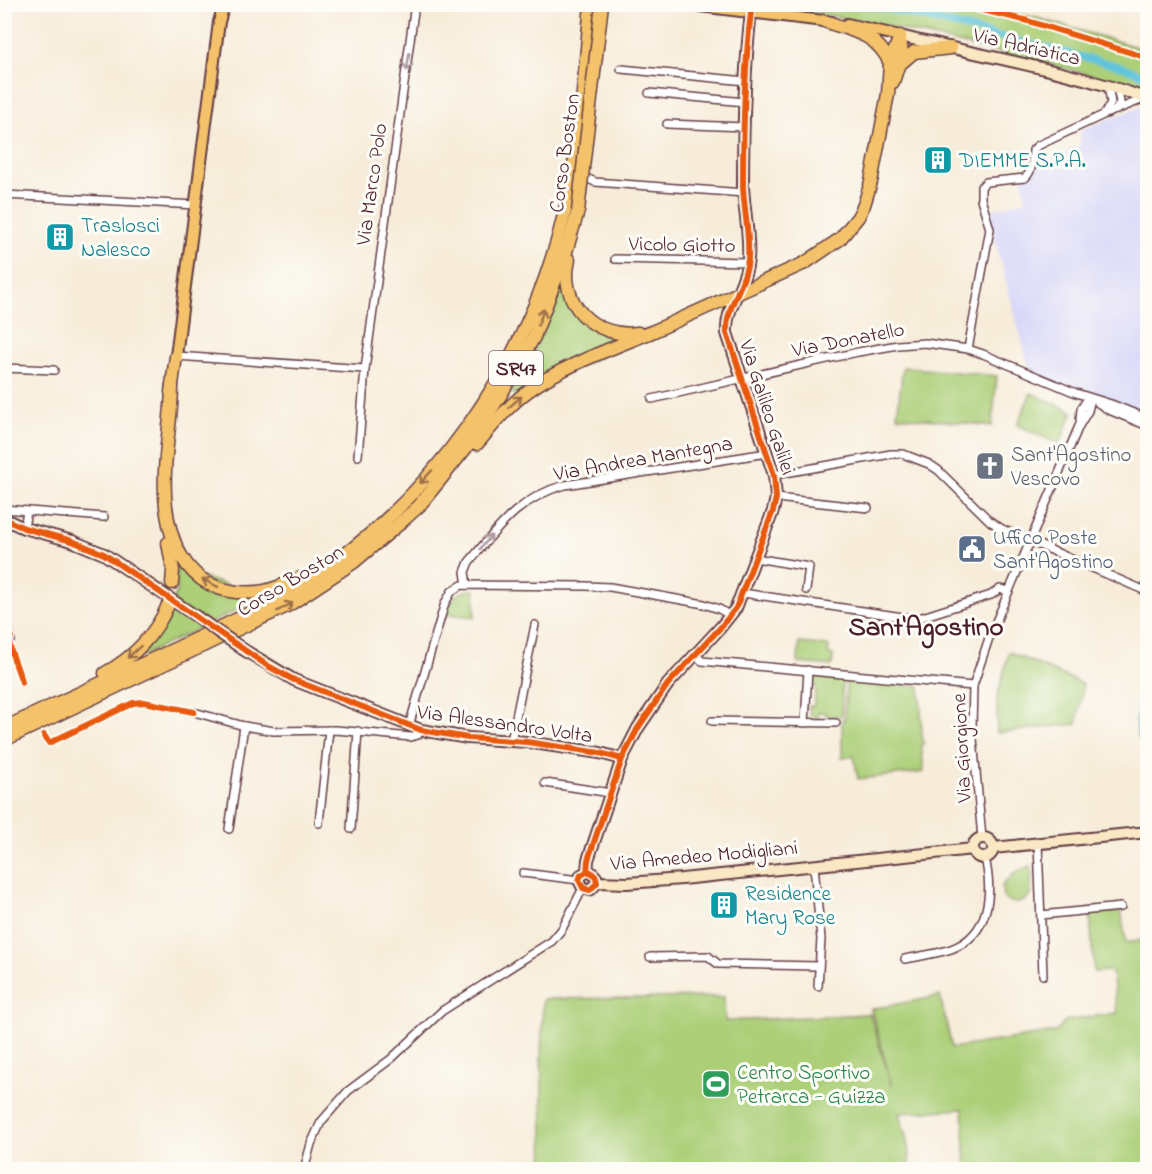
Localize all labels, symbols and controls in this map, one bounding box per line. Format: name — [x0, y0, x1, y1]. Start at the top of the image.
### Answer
street label: Via Adriatica — [969, 21, 1083, 75]
one-way arrow — [402, 52, 413, 72]
street label: Corso Boston — [543, 92, 589, 215]
street label: Via Marco Polo — [349, 121, 396, 248]
building icon: DIEMME S.P.A. — [922, 144, 954, 176]
place label: DIEMME S.P.A. — [958, 147, 1086, 177]
place label: Traslosci Nalesco — [81, 212, 160, 266]
building icon: Traslosci Nalesco — [44, 221, 76, 253]
street label: Vicolo Giotto — [627, 230, 736, 262]
one-way arrow — [537, 308, 548, 327]
street label: Via Donatello — [789, 315, 907, 367]
street label: Via Galileo Galilei — [730, 335, 802, 479]
road number: SR47 — [489, 351, 543, 385]
one-way arrow — [507, 395, 522, 409]
street label: Via Andrea Mantegna — [551, 429, 735, 493]
place label: Sant'Agostino Vescovo — [1010, 441, 1132, 495]
church icon: Sant'Agostino Vescovo — [974, 450, 1006, 482]
one-way arrow — [419, 470, 433, 485]
place label: Uffico Poste Sant'Agostino — [993, 524, 1114, 580]
public building icon: Uffico Poste Sant'Agostino — [956, 533, 988, 565]
one-way arrow — [479, 535, 493, 550]
street label: Corso Boston — [232, 538, 350, 625]
one-way arrow — [201, 577, 219, 589]
one-way arrow — [276, 601, 293, 613]
district label: Sant'Agostino — [849, 609, 1003, 649]
one-way arrow — [127, 645, 142, 659]
street label: Via Giorgione — [945, 692, 983, 804]
street label: Via Alessandro Volta — [414, 698, 594, 752]
street label: Via Amedeo Modigliani — [608, 834, 799, 882]
place label: Residence Mary Rose — [745, 880, 836, 936]
building icon: Residence Mary Rose — [708, 889, 740, 921]
place label: Centro Sportivo Petrarca - Guizza — [737, 1059, 886, 1113]
sports icon: Centro Sportivo Petrarca - Guizza — [700, 1068, 732, 1100]

